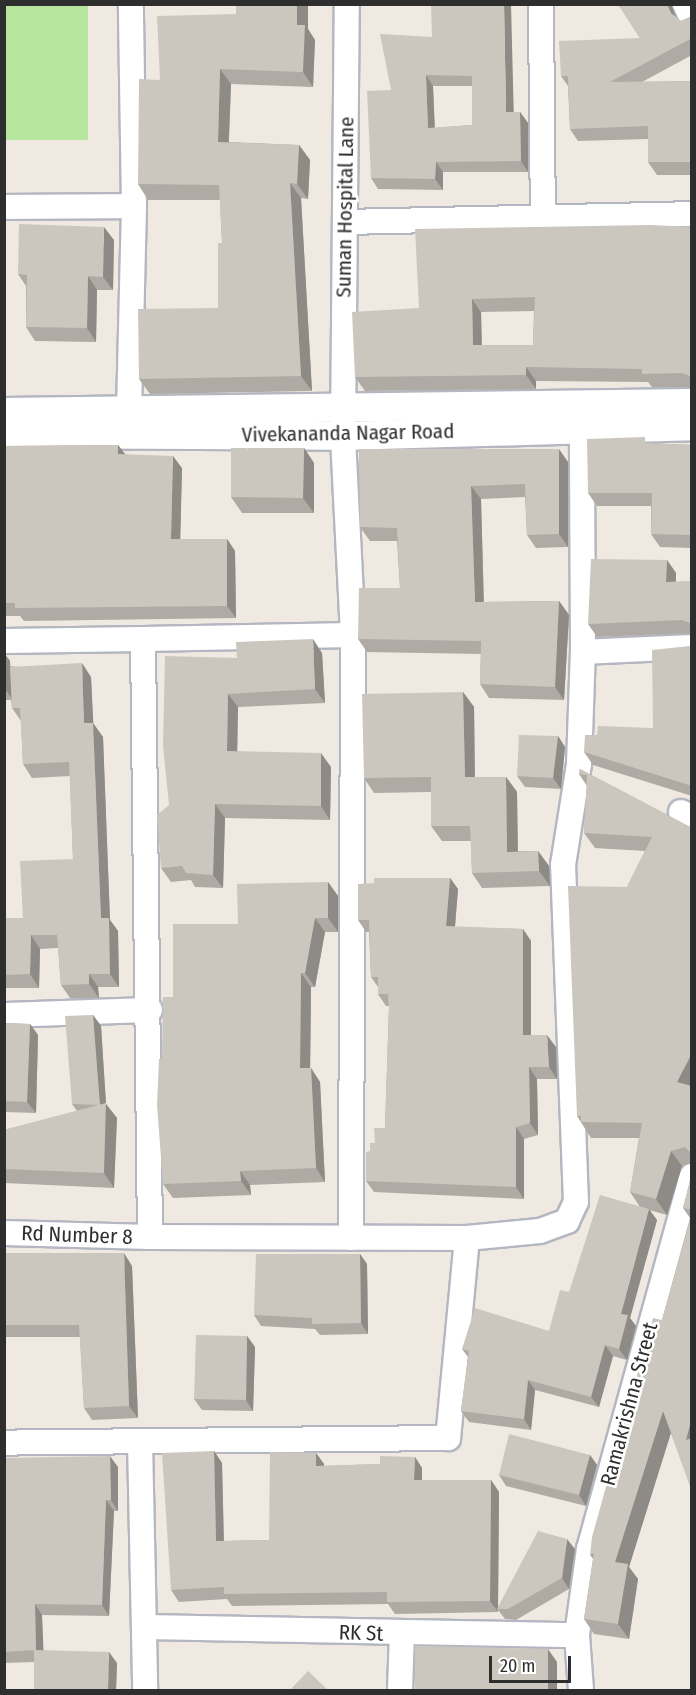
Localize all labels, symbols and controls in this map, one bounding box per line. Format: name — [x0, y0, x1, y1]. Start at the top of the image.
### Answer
street label: Suman Hospital Lane — [331, 116, 359, 298]
street label: Vivekananda Nagar Road — [241, 419, 455, 447]
street label: Rd Number 8 — [21, 1220, 133, 1250]
street label: Ramakrishna Street — [595, 1319, 663, 1489]
street label: RK St — [338, 1620, 384, 1646]
scale bar — [492, 1644, 574, 1682]
text: 20 m — [500, 1655, 535, 1677]

